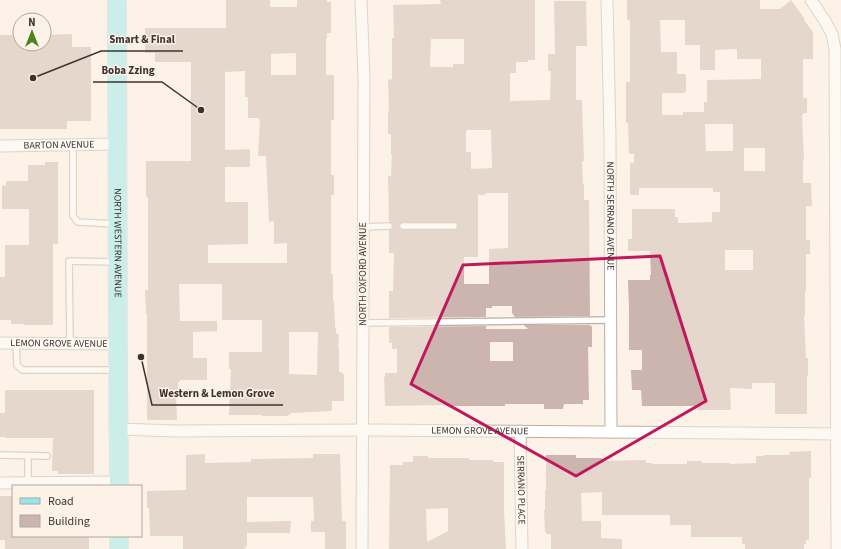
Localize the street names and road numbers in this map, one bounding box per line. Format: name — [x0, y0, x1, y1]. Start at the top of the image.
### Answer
street label: BARTON AVENUE — [23, 137, 95, 153]
street label: NORTH SERRANO AVENUE — [603, 161, 617, 271]
street label: NORTH WESTERN AVENUE — [111, 188, 125, 298]
street label: NORTH OXFORD AVENUE — [356, 222, 370, 326]
street label: LEMON GROVE AVENUE — [10, 336, 108, 351]
street label: LEMON GROVE AVENUE — [431, 423, 529, 438]
street label: SERRANO PLACE — [513, 455, 529, 525]

